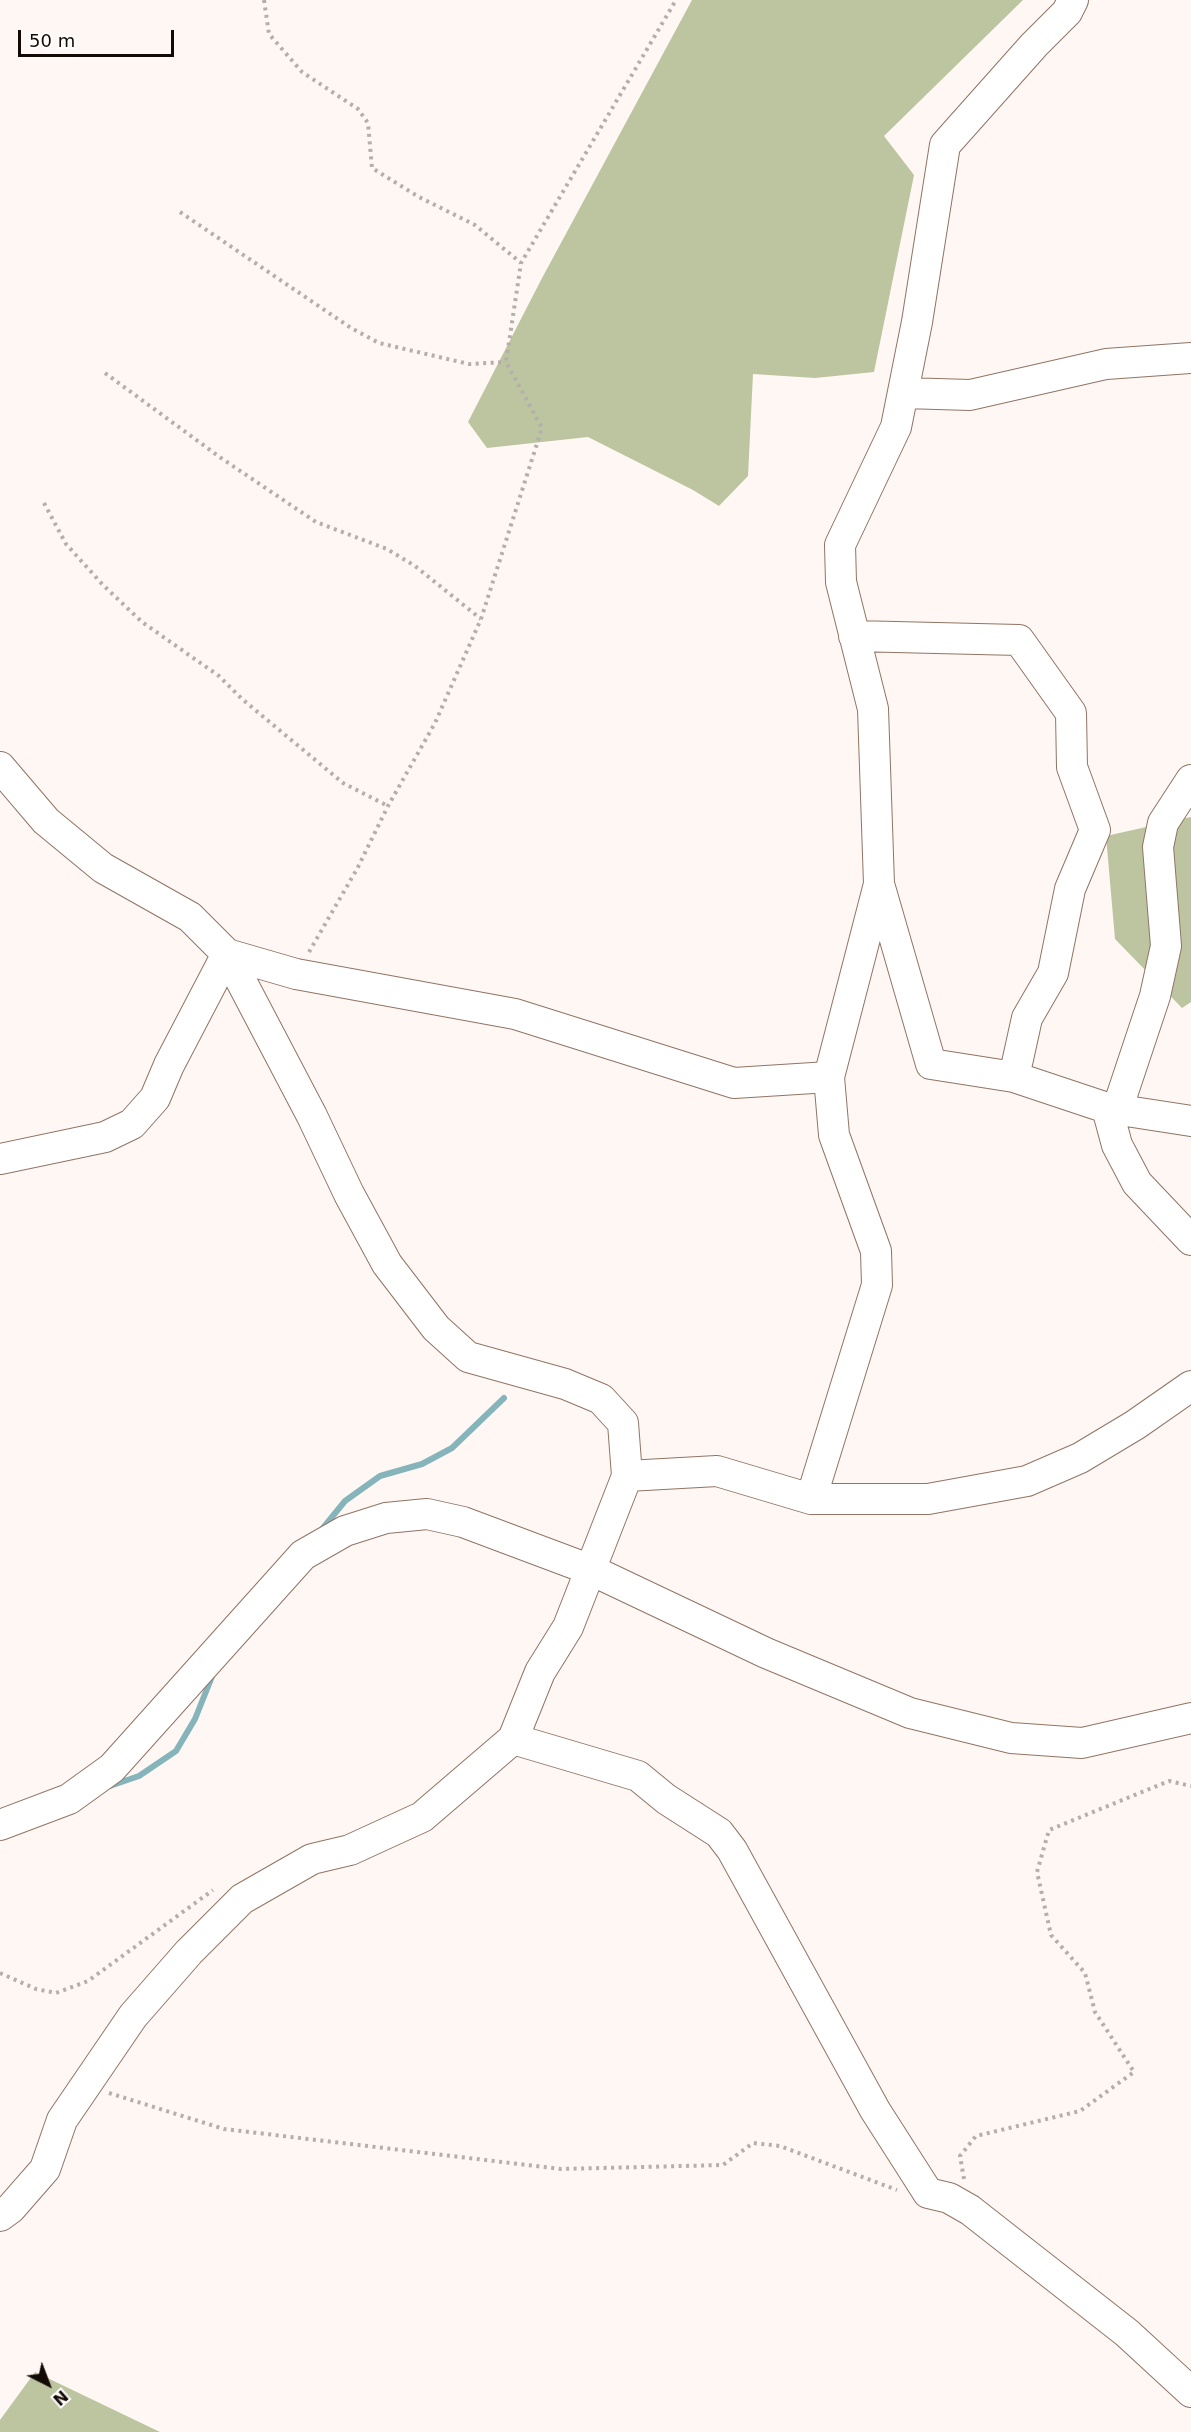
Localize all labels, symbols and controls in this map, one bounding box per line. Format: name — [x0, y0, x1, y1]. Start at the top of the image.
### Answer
scale bar — [21, 18, 177, 56]
text: 50 m — [29, 30, 75, 51]
north arrow — [18, 2354, 78, 2414]
text: N — [49, 2386, 72, 2409]

